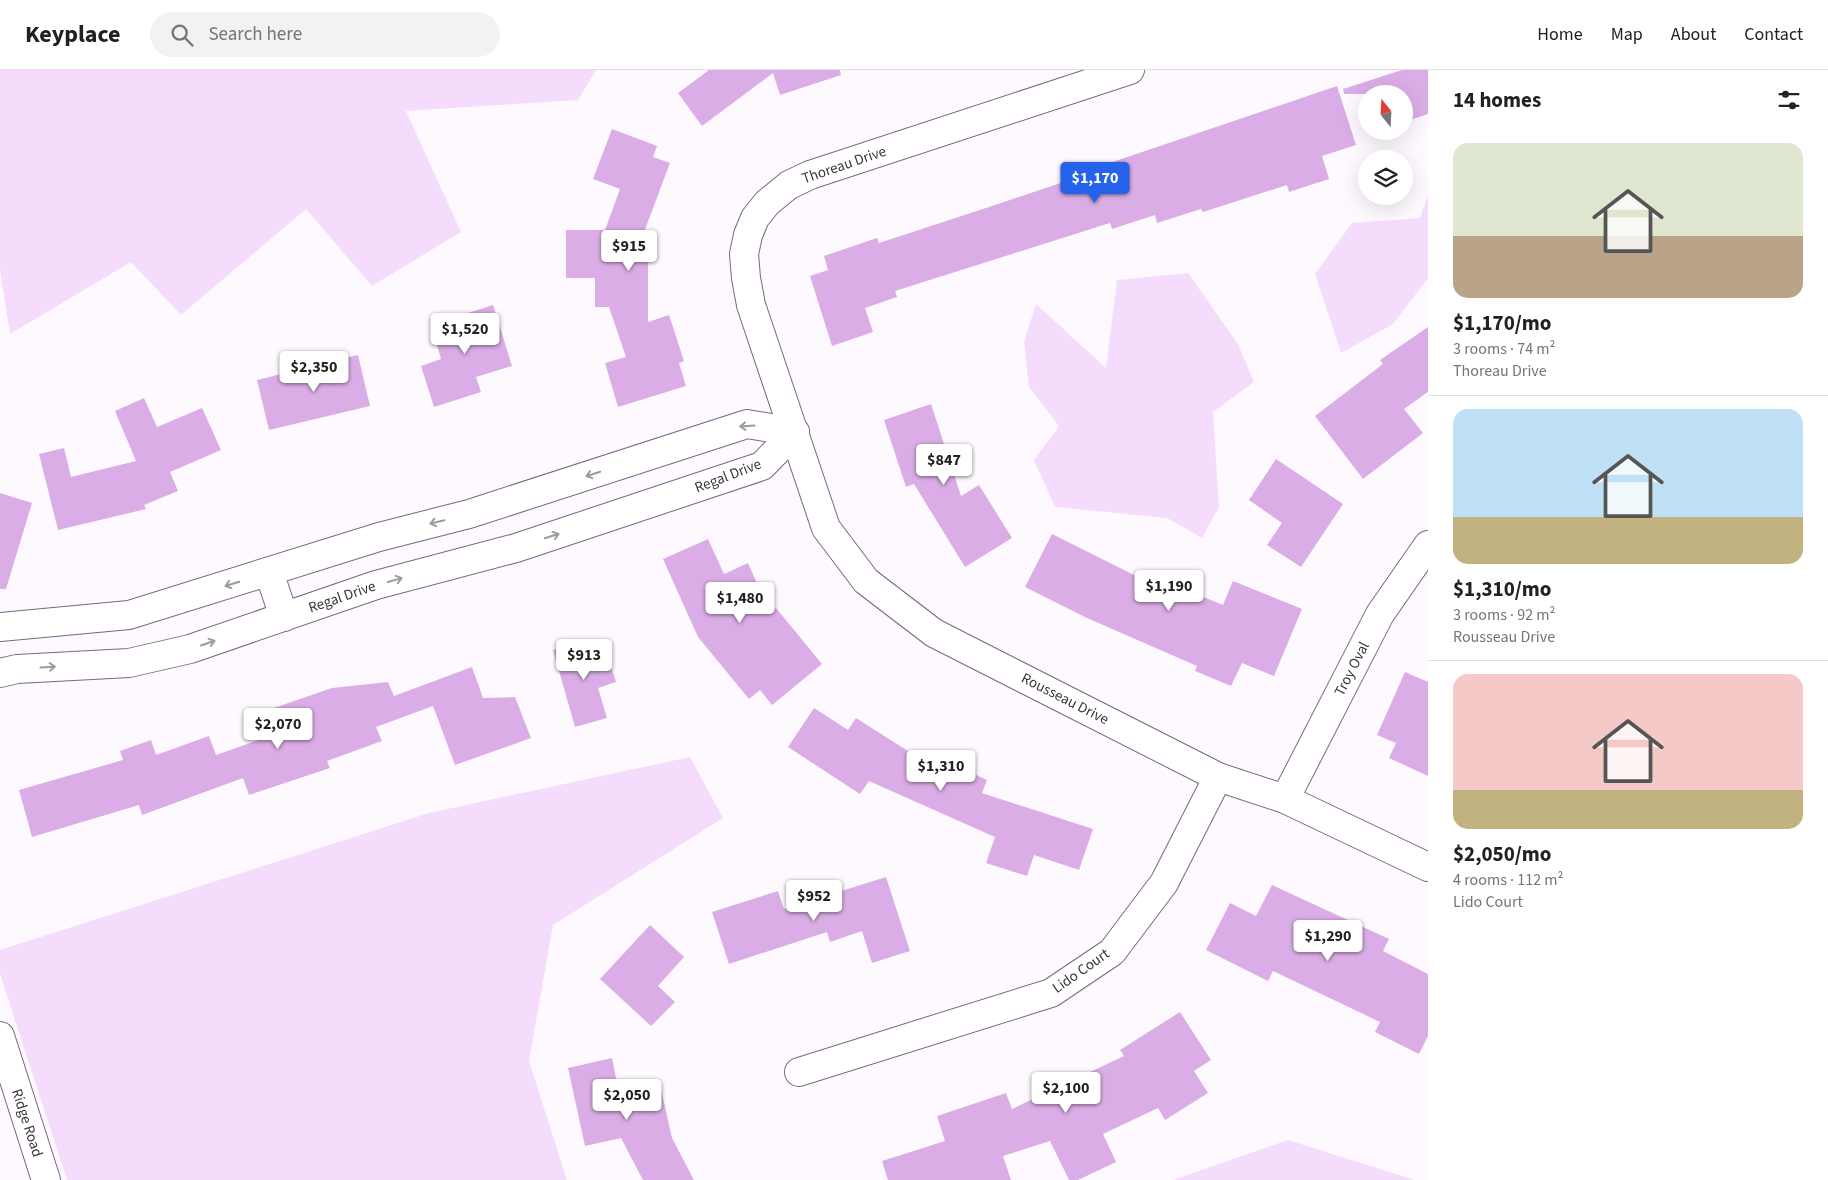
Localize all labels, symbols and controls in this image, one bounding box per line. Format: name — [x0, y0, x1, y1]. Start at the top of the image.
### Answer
search box — [150, 12, 500, 57]
text: Keyplace — [25, 17, 120, 52]
icon: search — [168, 21, 196, 49]
text: Search here — [208, 21, 302, 48]
text: Home — [1537, 22, 1583, 47]
text: Map — [1611, 22, 1643, 47]
text: About — [1671, 22, 1716, 47]
text: Contact — [1744, 22, 1803, 47]
north arrow — [1358, 85, 1412, 140]
map controls — [1358, 85, 1413, 205]
text: 14 homes — [1453, 85, 1541, 115]
icon: filters — [1775, 86, 1803, 114]
street label: Thoreau Drive — [799, 141, 889, 189]
button: layers — [1358, 150, 1413, 205]
pin: $1,170 — [1054, 162, 1136, 204]
text: $1,170 — [1071, 167, 1119, 189]
icon: home — [1583, 176, 1673, 266]
pin: $915 — [599, 230, 659, 272]
text: $915 — [612, 235, 646, 257]
text: $1,170/mo — [1453, 308, 1552, 338]
pin: $1,520 — [424, 312, 506, 355]
text: $1,520 — [441, 318, 489, 340]
text: 3 rooms · 74 m² — [1453, 338, 1555, 360]
pin: $2,350 — [273, 350, 355, 393]
text: $2,350 — [290, 356, 338, 378]
text: Thoreau Drive — [1453, 360, 1547, 382]
one-way arrow — [740, 421, 756, 430]
icon: home — [1583, 441, 1673, 531]
pin: $847 — [914, 444, 974, 486]
text: $847 — [927, 449, 961, 471]
street label: Regal Drive — [692, 454, 764, 498]
one-way arrow — [585, 470, 601, 479]
one-way arrow — [430, 518, 446, 527]
one-way arrow — [543, 531, 559, 540]
pin: $1,190 — [1128, 570, 1210, 612]
text: $1,310/mo — [1453, 574, 1552, 604]
one-way arrow — [387, 575, 403, 584]
text: $1,190 — [1145, 575, 1193, 597]
street label: Regal Drive — [306, 576, 378, 618]
one-way arrow — [224, 579, 240, 589]
pin: $1,480 — [699, 582, 781, 624]
text: $1,480 — [716, 587, 764, 609]
text: 3 rooms · 92 m² — [1453, 604, 1555, 626]
text: Rousseau Drive — [1453, 626, 1555, 648]
one-way arrow — [200, 637, 216, 647]
pin: $913 — [554, 638, 614, 681]
street label: Troy Oval — [1329, 638, 1375, 700]
text: $913 — [567, 644, 601, 666]
one-way arrow — [40, 663, 56, 672]
street label: Rousseau Drive — [1018, 668, 1112, 730]
icon: home — [1583, 706, 1673, 796]
pin: $2,070 — [237, 708, 319, 750]
text: $2,070 — [254, 713, 302, 735]
pin: $1,310 — [900, 750, 982, 792]
text: $1,310 — [917, 755, 965, 777]
text: $2,050/mo — [1453, 839, 1552, 869]
text: 4 rooms · 112 m² — [1453, 869, 1563, 891]
pin: $952 — [784, 880, 844, 922]
text: $952 — [797, 885, 831, 907]
text: Lido Court — [1453, 891, 1523, 913]
pin: $1,290 — [1287, 920, 1369, 962]
text: $1,290 — [1304, 925, 1352, 947]
street label: Lido Court — [1048, 944, 1114, 998]
pin: $2,100 — [1025, 1072, 1107, 1114]
text: $2,100 — [1042, 1077, 1090, 1099]
pin: $2,050 — [586, 1078, 668, 1121]
text: $2,050 — [603, 1084, 651, 1106]
street label: Ridge Road — [6, 1086, 48, 1160]

